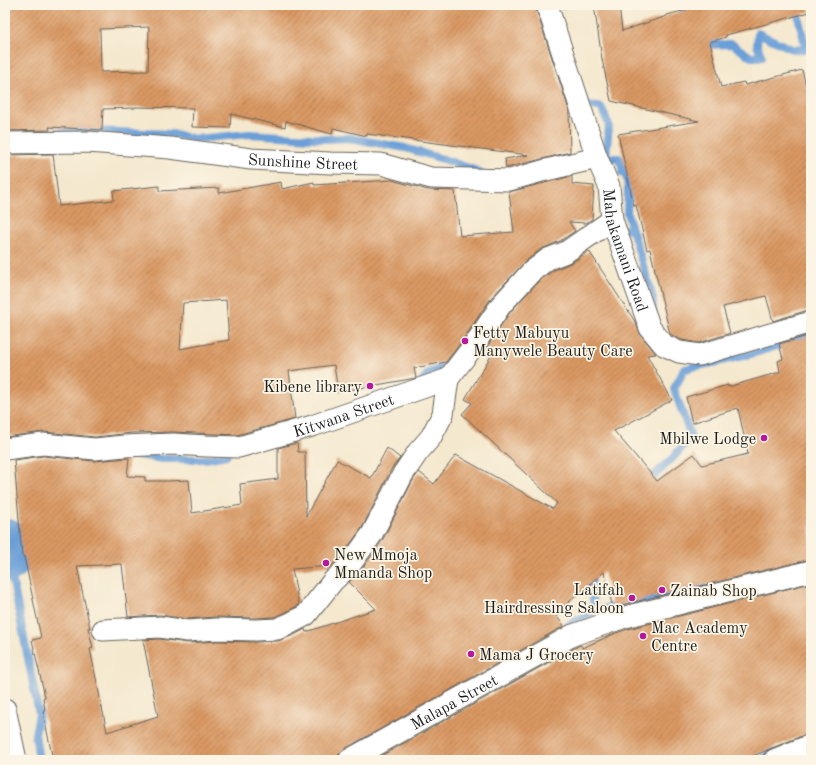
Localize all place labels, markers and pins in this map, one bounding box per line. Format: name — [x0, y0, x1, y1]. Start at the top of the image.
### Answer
place label: Fetty Mabuyu Manywele Beauty Care — [473, 326, 633, 360]
marker: Fetty Mabuyu Manywele Beauty Care — [460, 336, 470, 346]
place label: Kibene library — [263, 380, 363, 396]
marker: Kibene library — [365, 381, 375, 391]
place label: Mbilwe Lodge — [659, 432, 756, 448]
marker: Mbilwe Lodge — [759, 433, 769, 443]
place label: New Mmoja Mmanda Shop — [334, 548, 432, 582]
marker: New Mmoja Mmanda Shop — [321, 558, 331, 568]
place label: Latifah Hairdressing Saloon — [484, 583, 624, 617]
place label: Zainab Shop — [670, 584, 757, 600]
marker: Zainab Shop — [657, 585, 667, 595]
marker: Latifah Hairdressing Saloon — [627, 593, 637, 603]
place label: Mac Academy Centre — [651, 621, 748, 655]
marker: Mac Academy Centre — [638, 631, 648, 641]
place label: Mama J Grocery — [479, 648, 594, 664]
marker: Mama J Grocery — [466, 649, 476, 659]

